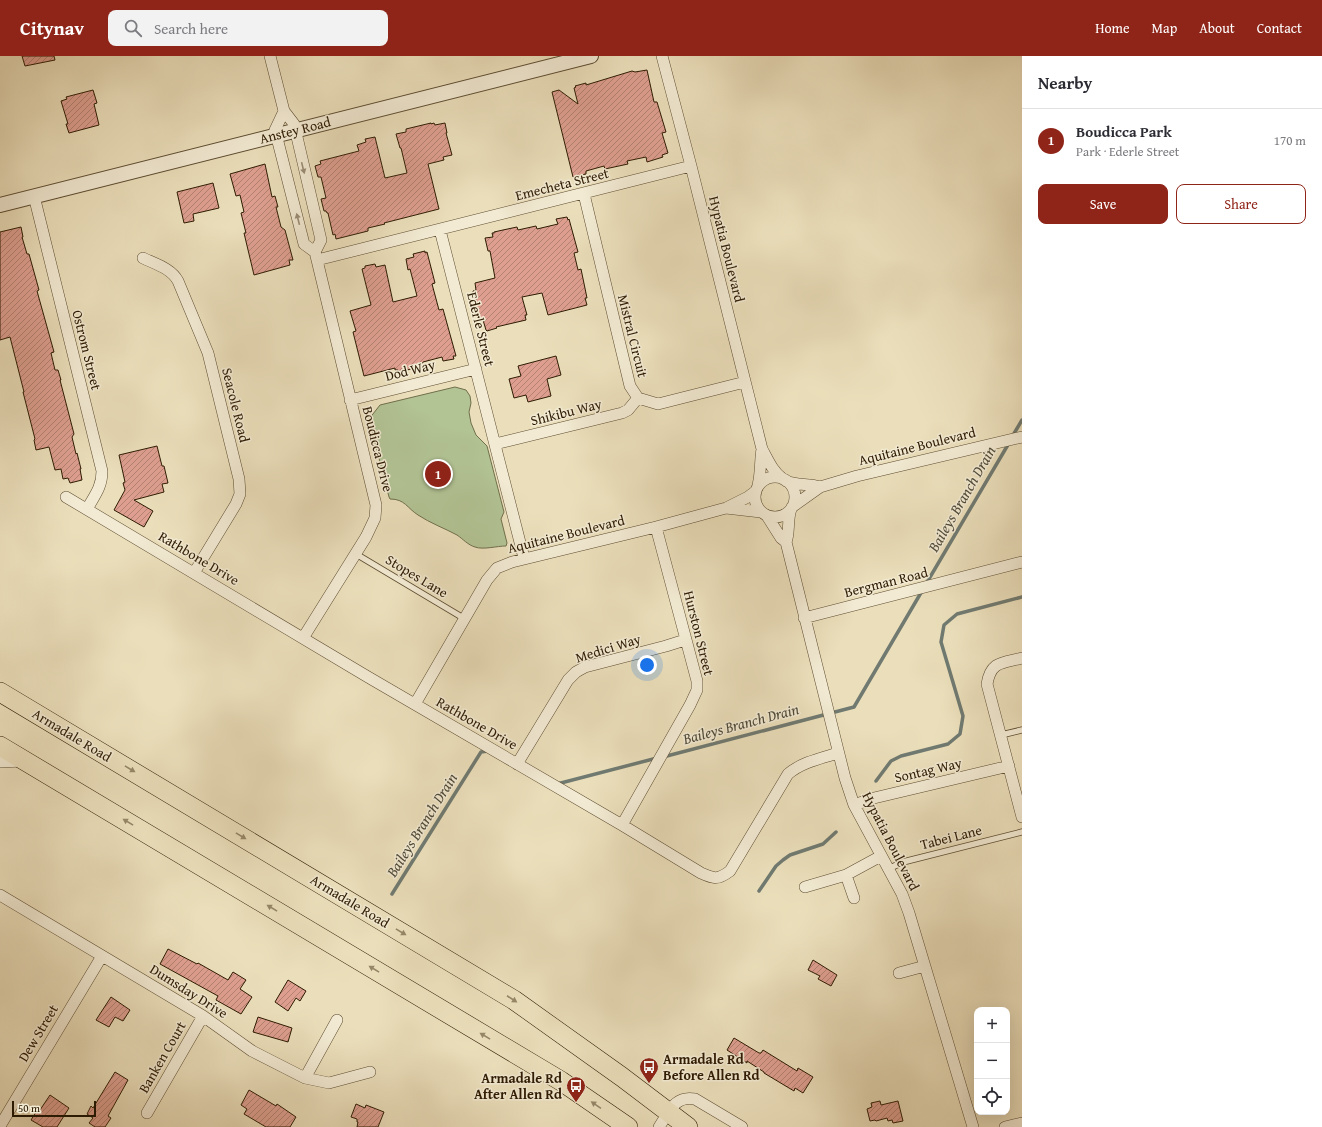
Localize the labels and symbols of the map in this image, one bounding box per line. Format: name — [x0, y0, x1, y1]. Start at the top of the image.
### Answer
street label: Anstey Road — [257, 111, 333, 149]
one-way arrow — [301, 162, 307, 175]
street label: Emecheta Street — [513, 163, 611, 205]
street label: Hypatia Boulevard — [704, 194, 750, 305]
one-way arrow — [295, 213, 301, 225]
street label: Ederle Street — [462, 290, 500, 368]
street label: Mistral Circuit — [613, 292, 653, 380]
street label: Ostrom Street — [67, 308, 107, 392]
street label: Dod Way — [383, 354, 437, 386]
street label: Seacole Road — [217, 366, 255, 445]
street label: Shikibu Way — [528, 394, 604, 430]
street label: Boudicca Drive — [358, 404, 398, 494]
street label: Aquitaine Boulevard — [856, 422, 978, 470]
water label: Baileys Branch Drain — [922, 442, 1001, 556]
pin: 1 — [425, 459, 451, 489]
street label: Aquitaine Boulevard — [505, 510, 627, 558]
street label: Rathbone Drive — [155, 526, 243, 590]
street label: Stopes Lane — [382, 550, 452, 603]
street label: Bergman Road — [842, 562, 930, 602]
street label: Hurston Street — [679, 589, 719, 678]
street label: Medici Way — [573, 629, 643, 667]
your location — [637, 655, 657, 675]
street label: Rathbone Drive — [433, 692, 522, 755]
water label: Baileys Branch Drain — [680, 698, 801, 749]
street label: Armadale Road — [29, 703, 116, 767]
street label: Sontag Way — [892, 753, 964, 787]
one-way arrow — [124, 766, 136, 773]
water label: Baileys Branch Drain — [381, 768, 462, 882]
street label: Hypatia Boulevard — [857, 788, 925, 894]
one-way arrow — [123, 818, 133, 826]
street label: Tabei Lane — [918, 820, 984, 854]
one-way arrow — [236, 832, 246, 840]
street label: Armadale Road — [307, 869, 394, 933]
one-way arrow — [266, 904, 278, 911]
one-way arrow — [395, 928, 407, 935]
street label: Dumsday Drive — [146, 959, 232, 1023]
one-way arrow — [368, 966, 380, 973]
one-way arrow — [506, 995, 518, 1002]
street label: Dew Street — [13, 1001, 63, 1065]
street label: Banken Court — [133, 1017, 191, 1097]
one-way arrow — [479, 1033, 491, 1040]
place label: Armadale Rd Before Allen Rd — [663, 1049, 760, 1085]
bus stop icon: Armadale Rd Before Allen Rd — [638, 1056, 660, 1084]
place label: Armadale Rd After Allen Rd — [474, 1068, 562, 1104]
bus stop icon: Armadale Rd After Allen Rd — [565, 1075, 587, 1103]
scale bar — [12, 1099, 96, 1118]
one-way arrow — [591, 1101, 601, 1109]

